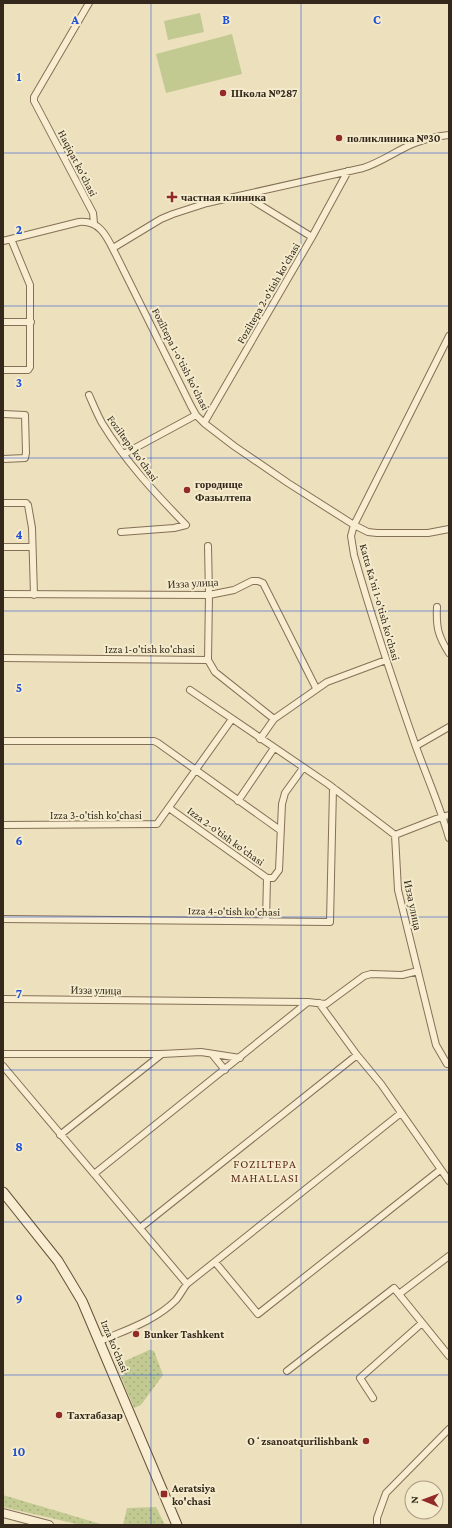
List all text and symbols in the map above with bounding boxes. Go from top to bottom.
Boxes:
text: A [70,12,79,27]
text: B [222,12,230,27]
text: C [373,12,381,27]
text: 1 [17,69,22,84]
place label: Школа №287 [231,87,297,99]
marker: Школа №287 [218,88,228,98]
street label: Haqiqat ko'chasi [55,128,100,199]
place label: поликлиника №30 [347,132,441,144]
marker: поликлиника №30 [334,133,344,143]
marker: частная клиника [166,191,178,203]
place label: частная клиника [181,191,267,203]
text: 2 [16,222,23,237]
street label: Foziltepa 2-o'tish ko'chasi [234,240,303,346]
street label: Foziltepa 1-o'tish ko'chasi [149,306,212,413]
text: 3 [16,375,22,390]
street label: Foziltepa ko'chasi [104,413,161,484]
place label: городище Фазылтепа [195,478,252,503]
marker: городище Фазылтепа [182,485,192,495]
text: 4 [15,527,23,542]
street label: Katta Ka'ni 1-o'tish ko'chasi [358,542,402,662]
street label: Изза улица [167,576,219,590]
street label: Izza 1-o'tish ko'chasi [105,643,195,655]
text: 5 [16,680,22,695]
street label: Izza 2-o'tish ko'chasi [185,804,267,868]
street label: Izza 3-o'tish ko'chasi [50,809,142,821]
text: 6 [15,833,23,848]
street label: Изза улица [402,879,424,931]
street label: Izza 4-o'tish ko'chasi [188,904,280,918]
street label: Изза улица [70,984,122,996]
text: 7 [16,986,22,1001]
text: 8 [15,1139,23,1154]
district label: FOZILTEPA MAHALLASI [231,1157,299,1185]
text: 9 [15,1291,23,1306]
street label: Izza ko'chasi [99,1318,131,1374]
place label: Bunker Tashkent [144,1328,224,1340]
marker: Bunker Tashkent [131,1329,141,1339]
place label: Тахтабазар [67,1409,123,1421]
marker: Тахтабазар [54,1410,64,1420]
place label: Oʻzsanoatqurilishbank [247,1435,359,1447]
marker: Oʻzsanoatqurilishbank [361,1436,371,1446]
text: 10 [13,1444,25,1459]
north arrow [404,1480,444,1520]
place label: Aeratsiya ko'chasi [171,1482,216,1507]
marker: Aeratsiya ko'chasi [159,1489,169,1499]
text: N [408,1495,420,1504]

